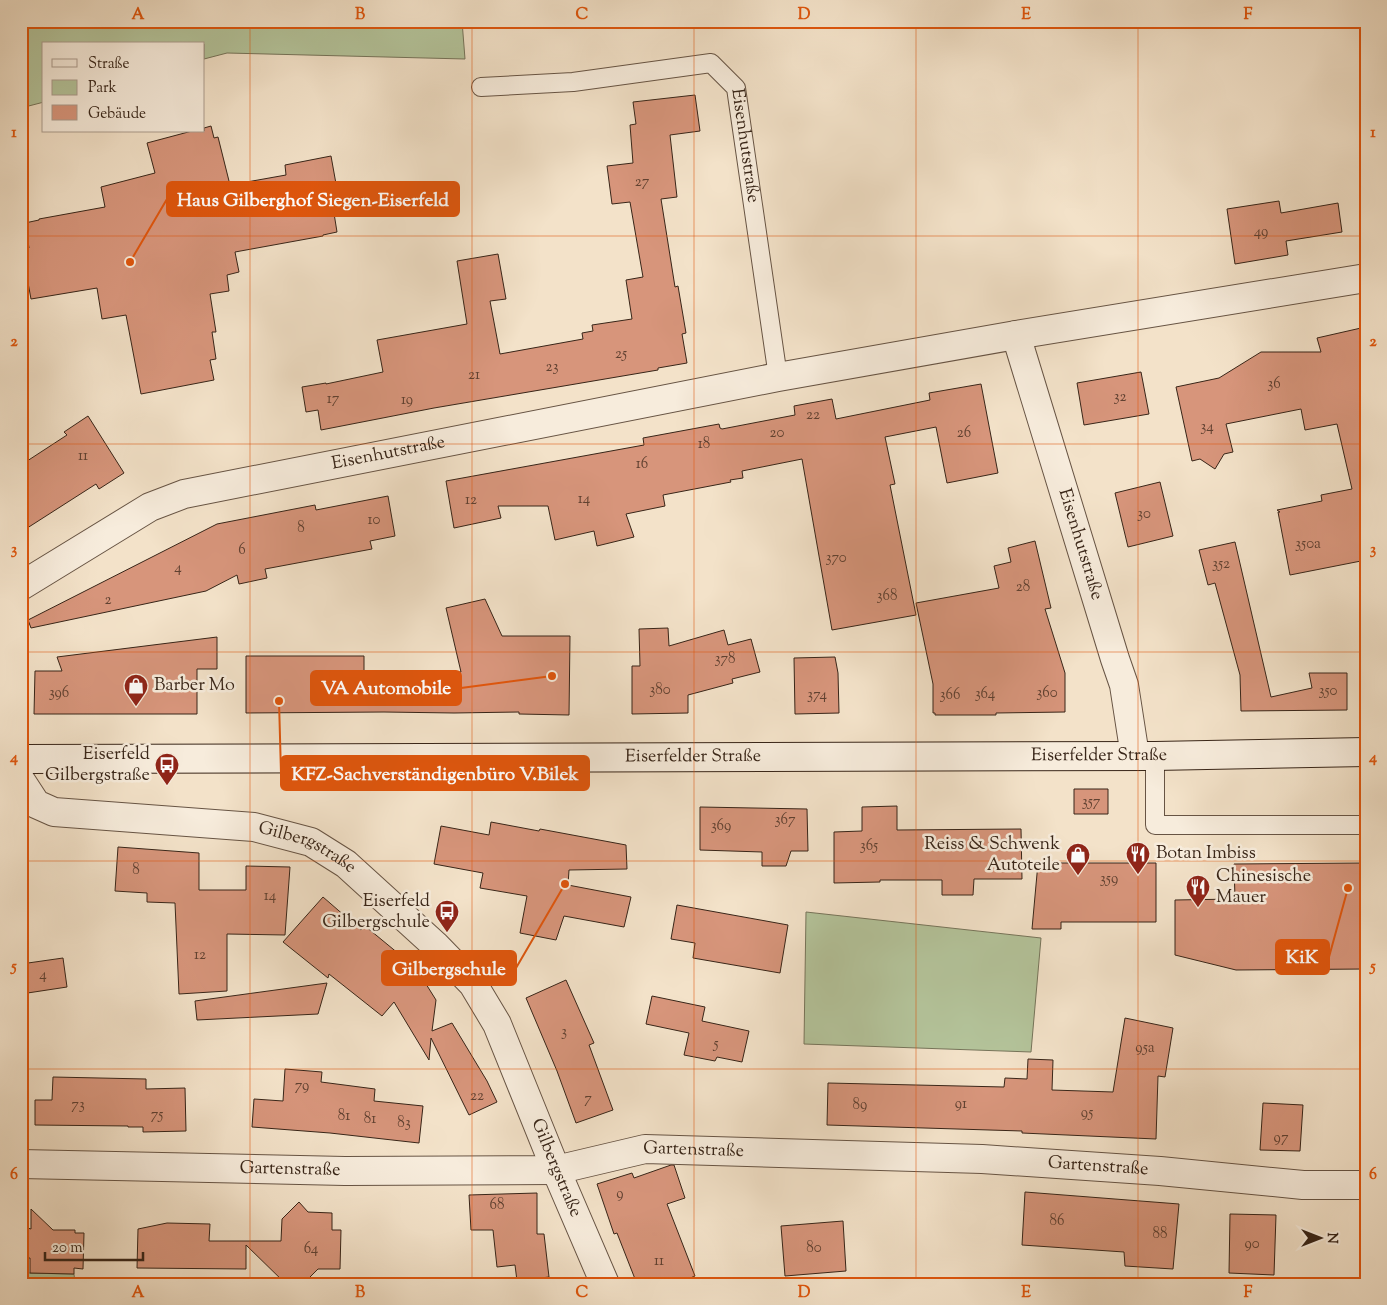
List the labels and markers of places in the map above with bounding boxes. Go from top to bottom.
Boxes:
callout: Haus Gilberghof Siegen-Eiserfeld [167,182,459,216]
callout: VA Automobile [311,671,461,705]
shop icon: Barber Mo [123,673,149,707]
place label: Barber Mo [154,673,235,699]
place label: Eiserfeld Gilbergstraße [45,742,150,789]
bus stop icon: Eiserfeld Gilbergstraße [154,752,180,786]
callout: KFZ-Sachverständigenbüro V.Bilek [281,756,589,790]
place label: Reiss & Schwenk Autoteile [924,832,1060,879]
restaurant icon: Botan Imbiss [1125,841,1151,875]
place label: Botan Imbiss [1156,841,1256,867]
shop icon: Reiss & Schwenk Autoteile [1065,842,1091,876]
place label: Chinesische Mauer [1216,864,1311,911]
restaurant icon: Chinesische Mauer [1185,874,1211,908]
place label: Eiserfeld Gilbergschule [322,889,430,936]
bus stop icon: Eiserfeld Gilbergschule [434,899,460,933]
callout: KiK [1276,940,1329,974]
callout: Gilbergschule [382,951,516,985]

